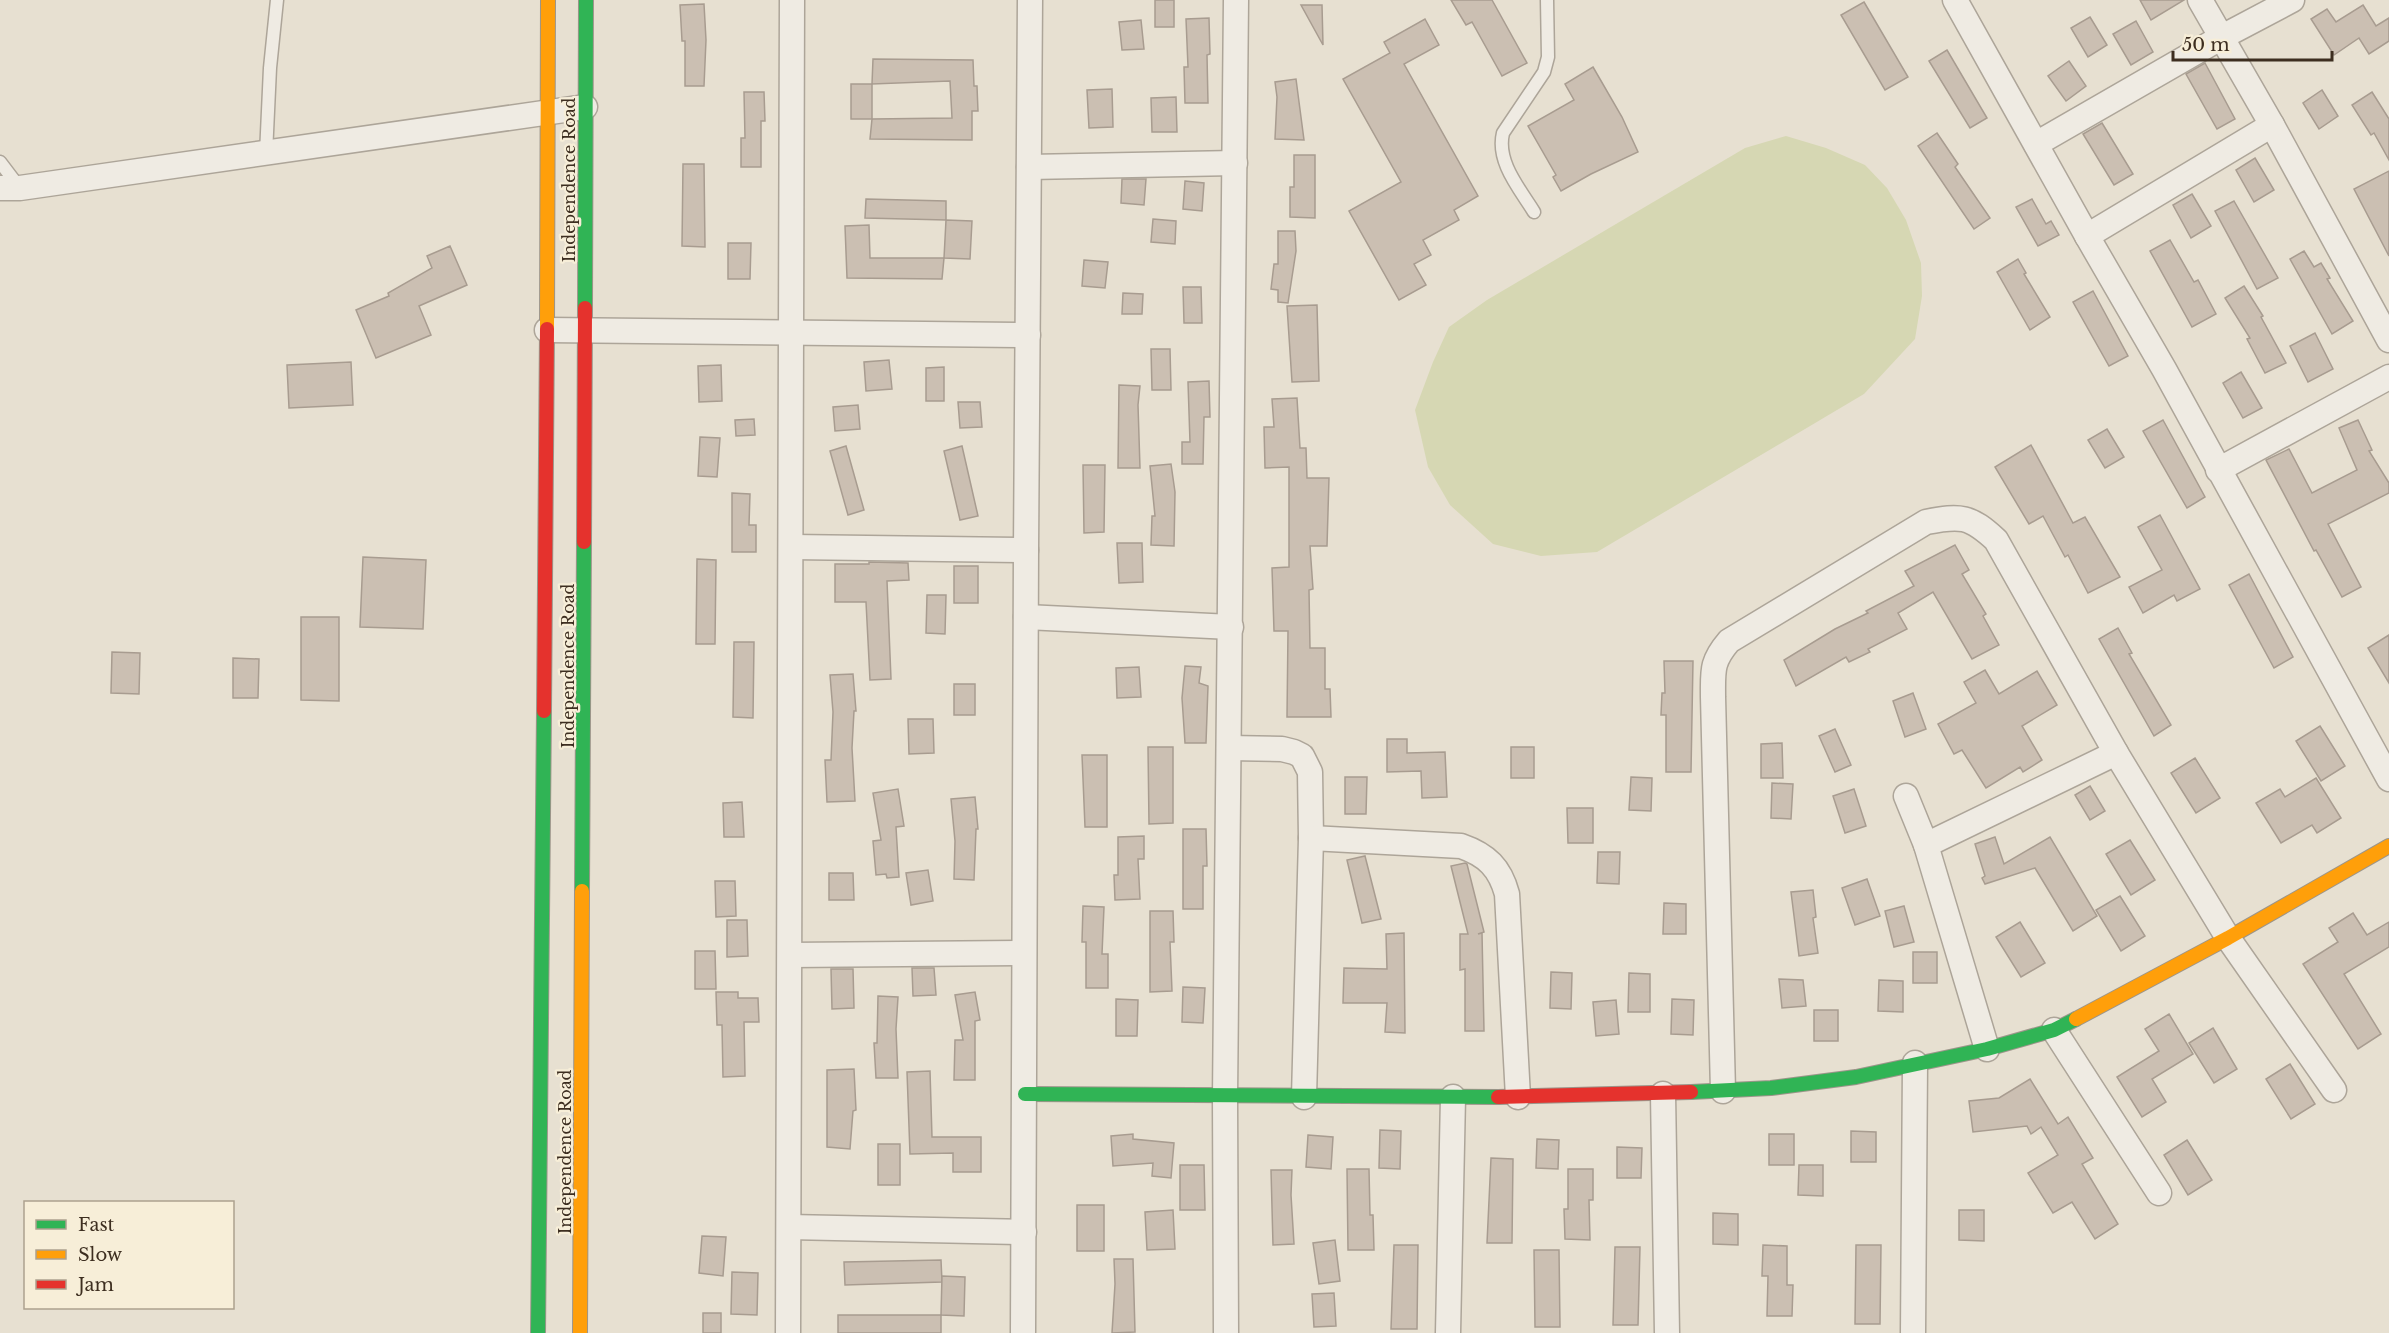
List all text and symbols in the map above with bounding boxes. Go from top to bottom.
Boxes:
scale bar [2173,24,2332,62]
text: 50 m [2182,34,2230,56]
street label: Independence Road [559,98,579,262]
street label: Independence Road [558,584,578,748]
street label: Independence Road [555,1070,575,1234]
legend [24,1201,234,1309]
text: Fast [78,1214,115,1236]
text: Slow [78,1244,123,1266]
text: Jam [76,1274,114,1296]

